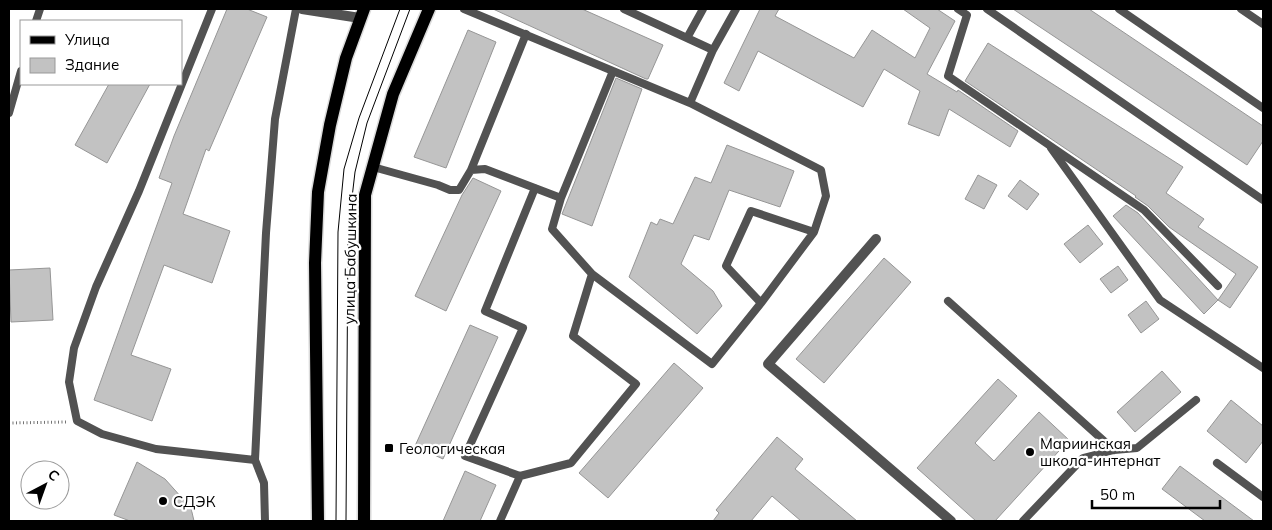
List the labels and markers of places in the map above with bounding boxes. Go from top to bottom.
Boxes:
place label: Мариинская школа-интернат [1040,434,1161,470]
place label: Геологическая [399,439,505,458]
marker: Геологическая [383,442,395,454]
marker: Мариинская школа-интернат [1024,446,1036,458]
place label: СДЭК [173,492,216,511]
marker: СДЭК [157,495,169,507]

